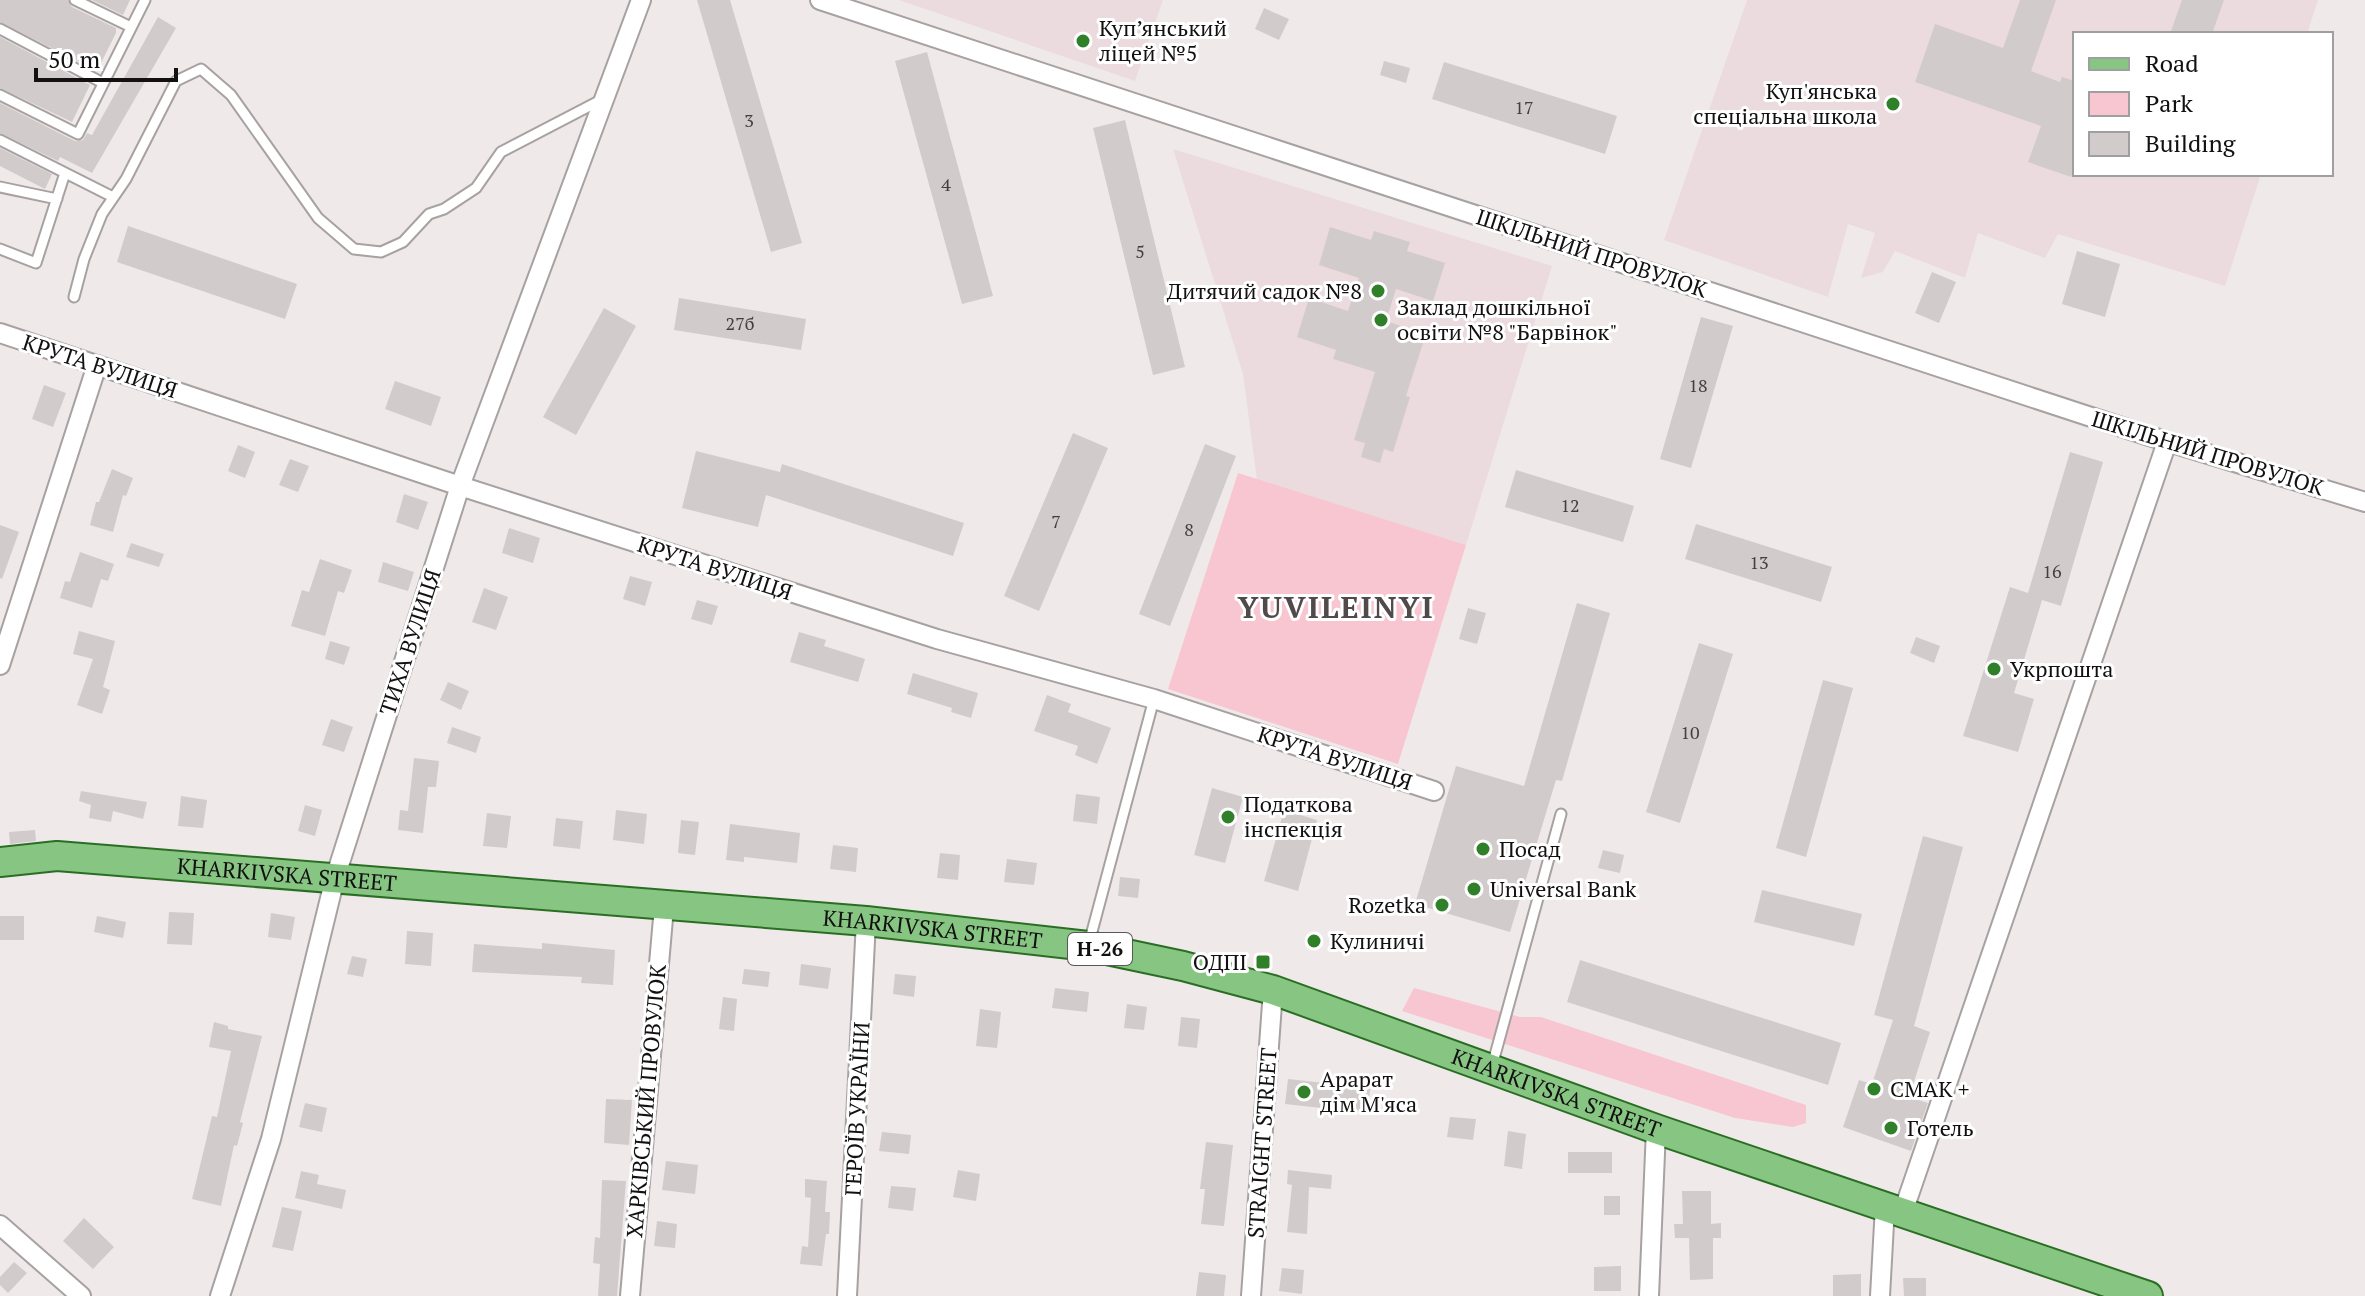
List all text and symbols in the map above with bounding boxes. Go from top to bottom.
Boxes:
place label: Куп’янський ліцей №5 [1099,13,1227,67]
scale bar [36,32,176,82]
marker: Куп’янський ліцей №5 [1074,32,1092,50]
legend [2073,32,2333,176]
text: 50 m [48,43,100,75]
text: Road [2145,47,2199,79]
place label: Куп'янська спеціальна школа [1693,76,1877,130]
text: Park [2145,87,2194,119]
house number: 17 [1514,95,1534,119]
marker: Куп'янська спеціальна школа [1884,95,1902,113]
house number: 3 [744,108,754,132]
text: Building [2145,127,2236,159]
house number: 4 [941,172,951,196]
street label: ШКІЛЬНИЙ ПРОВУЛОК [1473,202,1712,304]
house number: 5 [1135,239,1145,263]
place label: Дитячий садок №8 [1167,276,1362,305]
marker: Дитячий садок №8 [1369,282,1387,300]
place label: Заклад дошкільної освіти №8 "Барвінок" [1397,292,1618,346]
house number: 27б [726,311,754,335]
marker: Заклад дошкільної освіти №8 "Барвінок" [1372,311,1390,329]
street label: КРУТА ВУЛИЦЯ [19,327,181,404]
house number: 18 [1688,373,1708,397]
street label: ШКІЛЬНИЙ ПРОВУЛОК [2089,403,2328,502]
house number: 12 [1560,493,1580,517]
house number: 7 [1051,509,1061,533]
house number: 8 [1184,517,1194,541]
street label: КРУТА ВУЛИЦЯ [634,529,796,606]
house number: 13 [1749,550,1769,574]
house number: 16 [2042,559,2062,583]
street label: ТИХА ВУЛИЦЯ [372,565,447,719]
district label: YUVILEINYI [1237,587,1435,627]
place label: Укрпошта [2010,654,2113,683]
marker: Укрпошта [1985,660,2003,678]
street label: КРУТА ВУЛИЦЯ [1254,719,1416,796]
house number: 10 [1680,720,1700,744]
place label: Податкова інспекція [1244,789,1353,843]
marker: Податкова інспекція [1219,808,1237,826]
place label: Посад [1499,834,1561,863]
marker: Посад [1474,840,1492,858]
street label: KHARKIVSKA STREET [176,851,398,897]
place label: Universal Bank [1490,874,1637,903]
marker: Universal Bank [1465,880,1483,898]
place label: Rozetka [1348,890,1426,919]
marker: Rozetka [1433,896,1451,914]
street label: KHARKIVSKA STREET [822,903,1044,955]
place label: Кулиничі [1330,926,1425,955]
marker: Кулиничі [1305,932,1323,950]
road number: Н-26 [1068,933,1132,965]
place label: ОДПІ [1193,947,1247,976]
marker: ОДПІ [1254,953,1272,971]
street label: ХАРКІВСЬКИЙ ПРОВУЛОК [619,962,672,1239]
street label: ГЕРОЇВ УКРАЇНИ [837,1021,876,1197]
street label: KHARKIVSKA STREET [1448,1041,1665,1144]
street label: STRAIGHT STREET [1240,1046,1283,1239]
place label: Арарат дім М'яса [1320,1064,1417,1118]
place label: СМАК + [1890,1074,1970,1103]
marker: СМАК + [1865,1080,1883,1098]
marker: Арарат дім М'яса [1295,1083,1313,1101]
place label: Готель [1907,1113,1974,1142]
marker: Готель [1882,1119,1900,1137]

